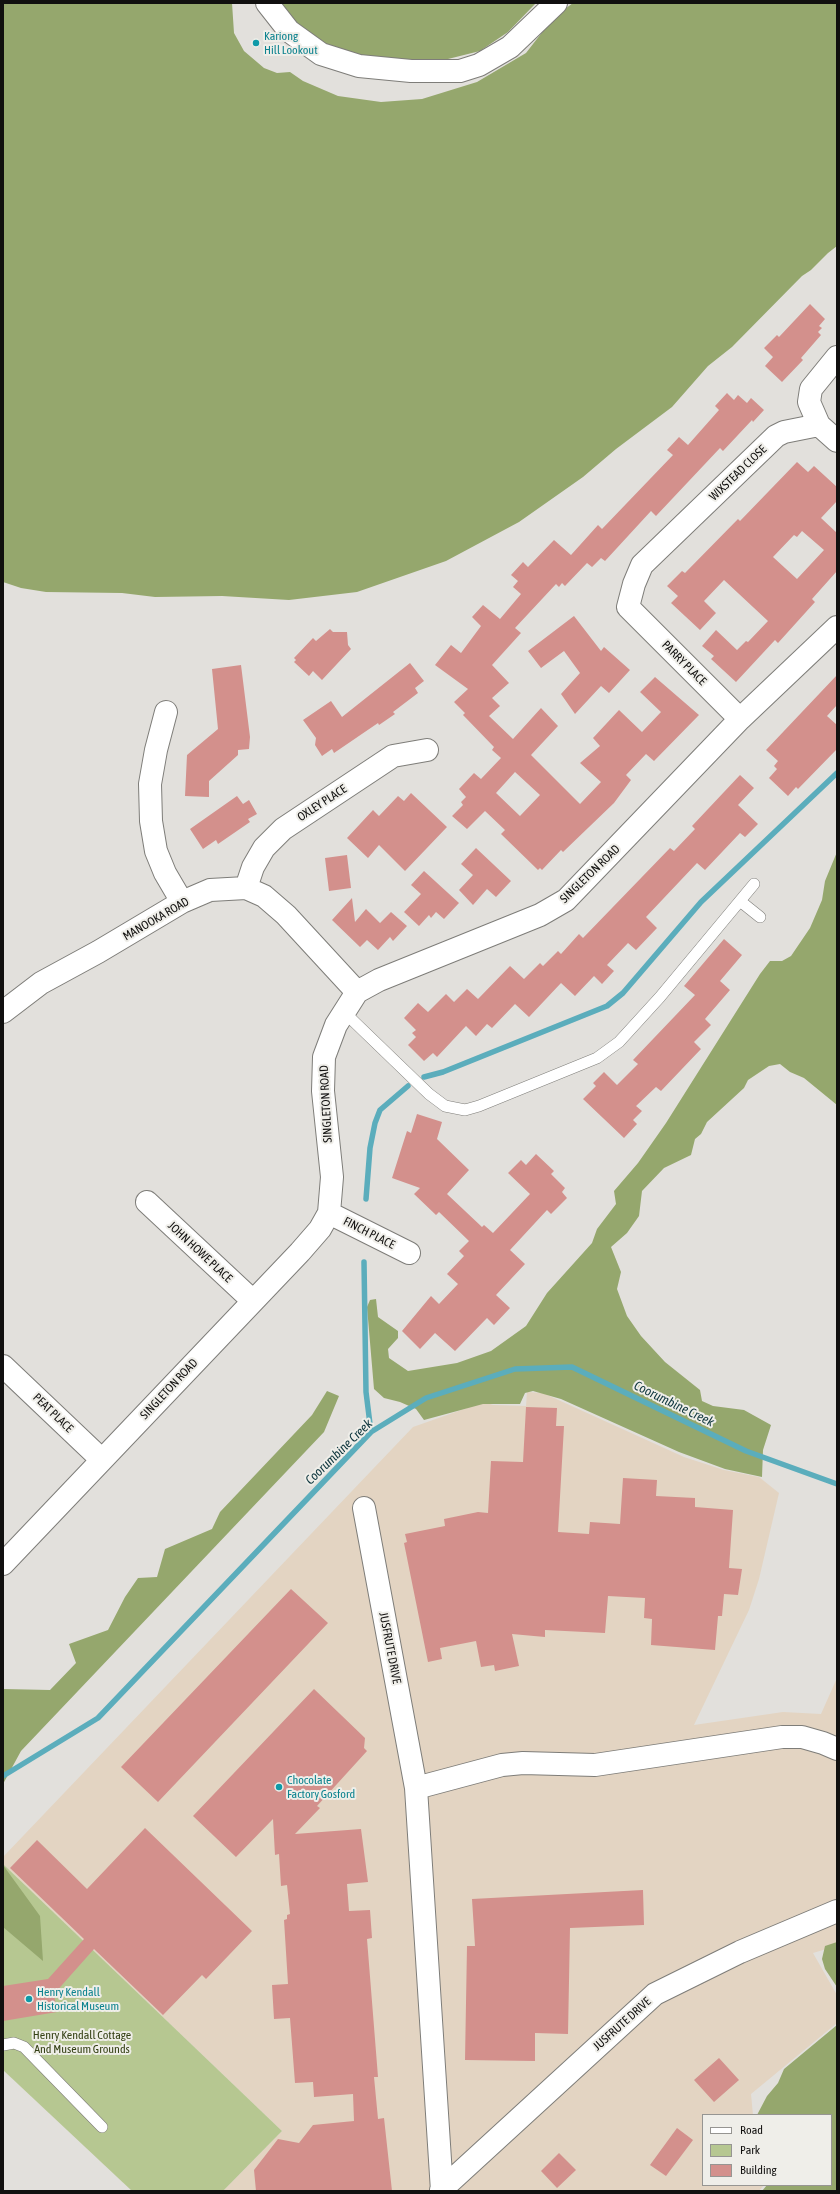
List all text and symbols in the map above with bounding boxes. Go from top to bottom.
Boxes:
place label: Kariong Hill Lookout [264,29,318,57]
marker: Kariong Hill Lookout [251,38,261,48]
street label: WIXSTEAD CLOSE [706,442,770,504]
street label: PARRY PLACE [659,638,709,688]
street label: OXLEY PLACE [295,782,349,824]
street label: SINGLETON ROAD [557,842,623,906]
street label: MANOOKA ROAD [120,894,192,944]
street label: SINGLETON ROAD [317,1065,335,1143]
street label: FINCH PLACE [341,1214,397,1252]
street label: JOHN HOWE PLACE [165,1219,235,1285]
street label: SINGLETON ROAD [137,1356,201,1422]
water label: Coorumbine Creek [631,1378,717,1430]
street label: PEAT PLACE [30,1390,76,1436]
water label: Coorumbine Creek [302,1416,376,1488]
street label: JUSFRUTE DRIVE [376,1611,404,1685]
place label: Chocolate Factory Gosford [287,1773,355,1801]
marker: Chocolate Factory Gosford [274,1782,284,1792]
place label: Henry Kendall Historical Museum [37,1985,119,2013]
marker: Henry Kendall Historical Museum [24,1994,34,2004]
street label: JUSFRUTE DRIVE [590,1994,654,2054]
park label: Henry Kendall Cottage And Museum Grounds [33,2028,131,2056]
legend [702,2114,832,2186]
text: Road [740,2123,763,2137]
text: Park [740,2143,760,2157]
text: Building [740,2163,777,2177]

